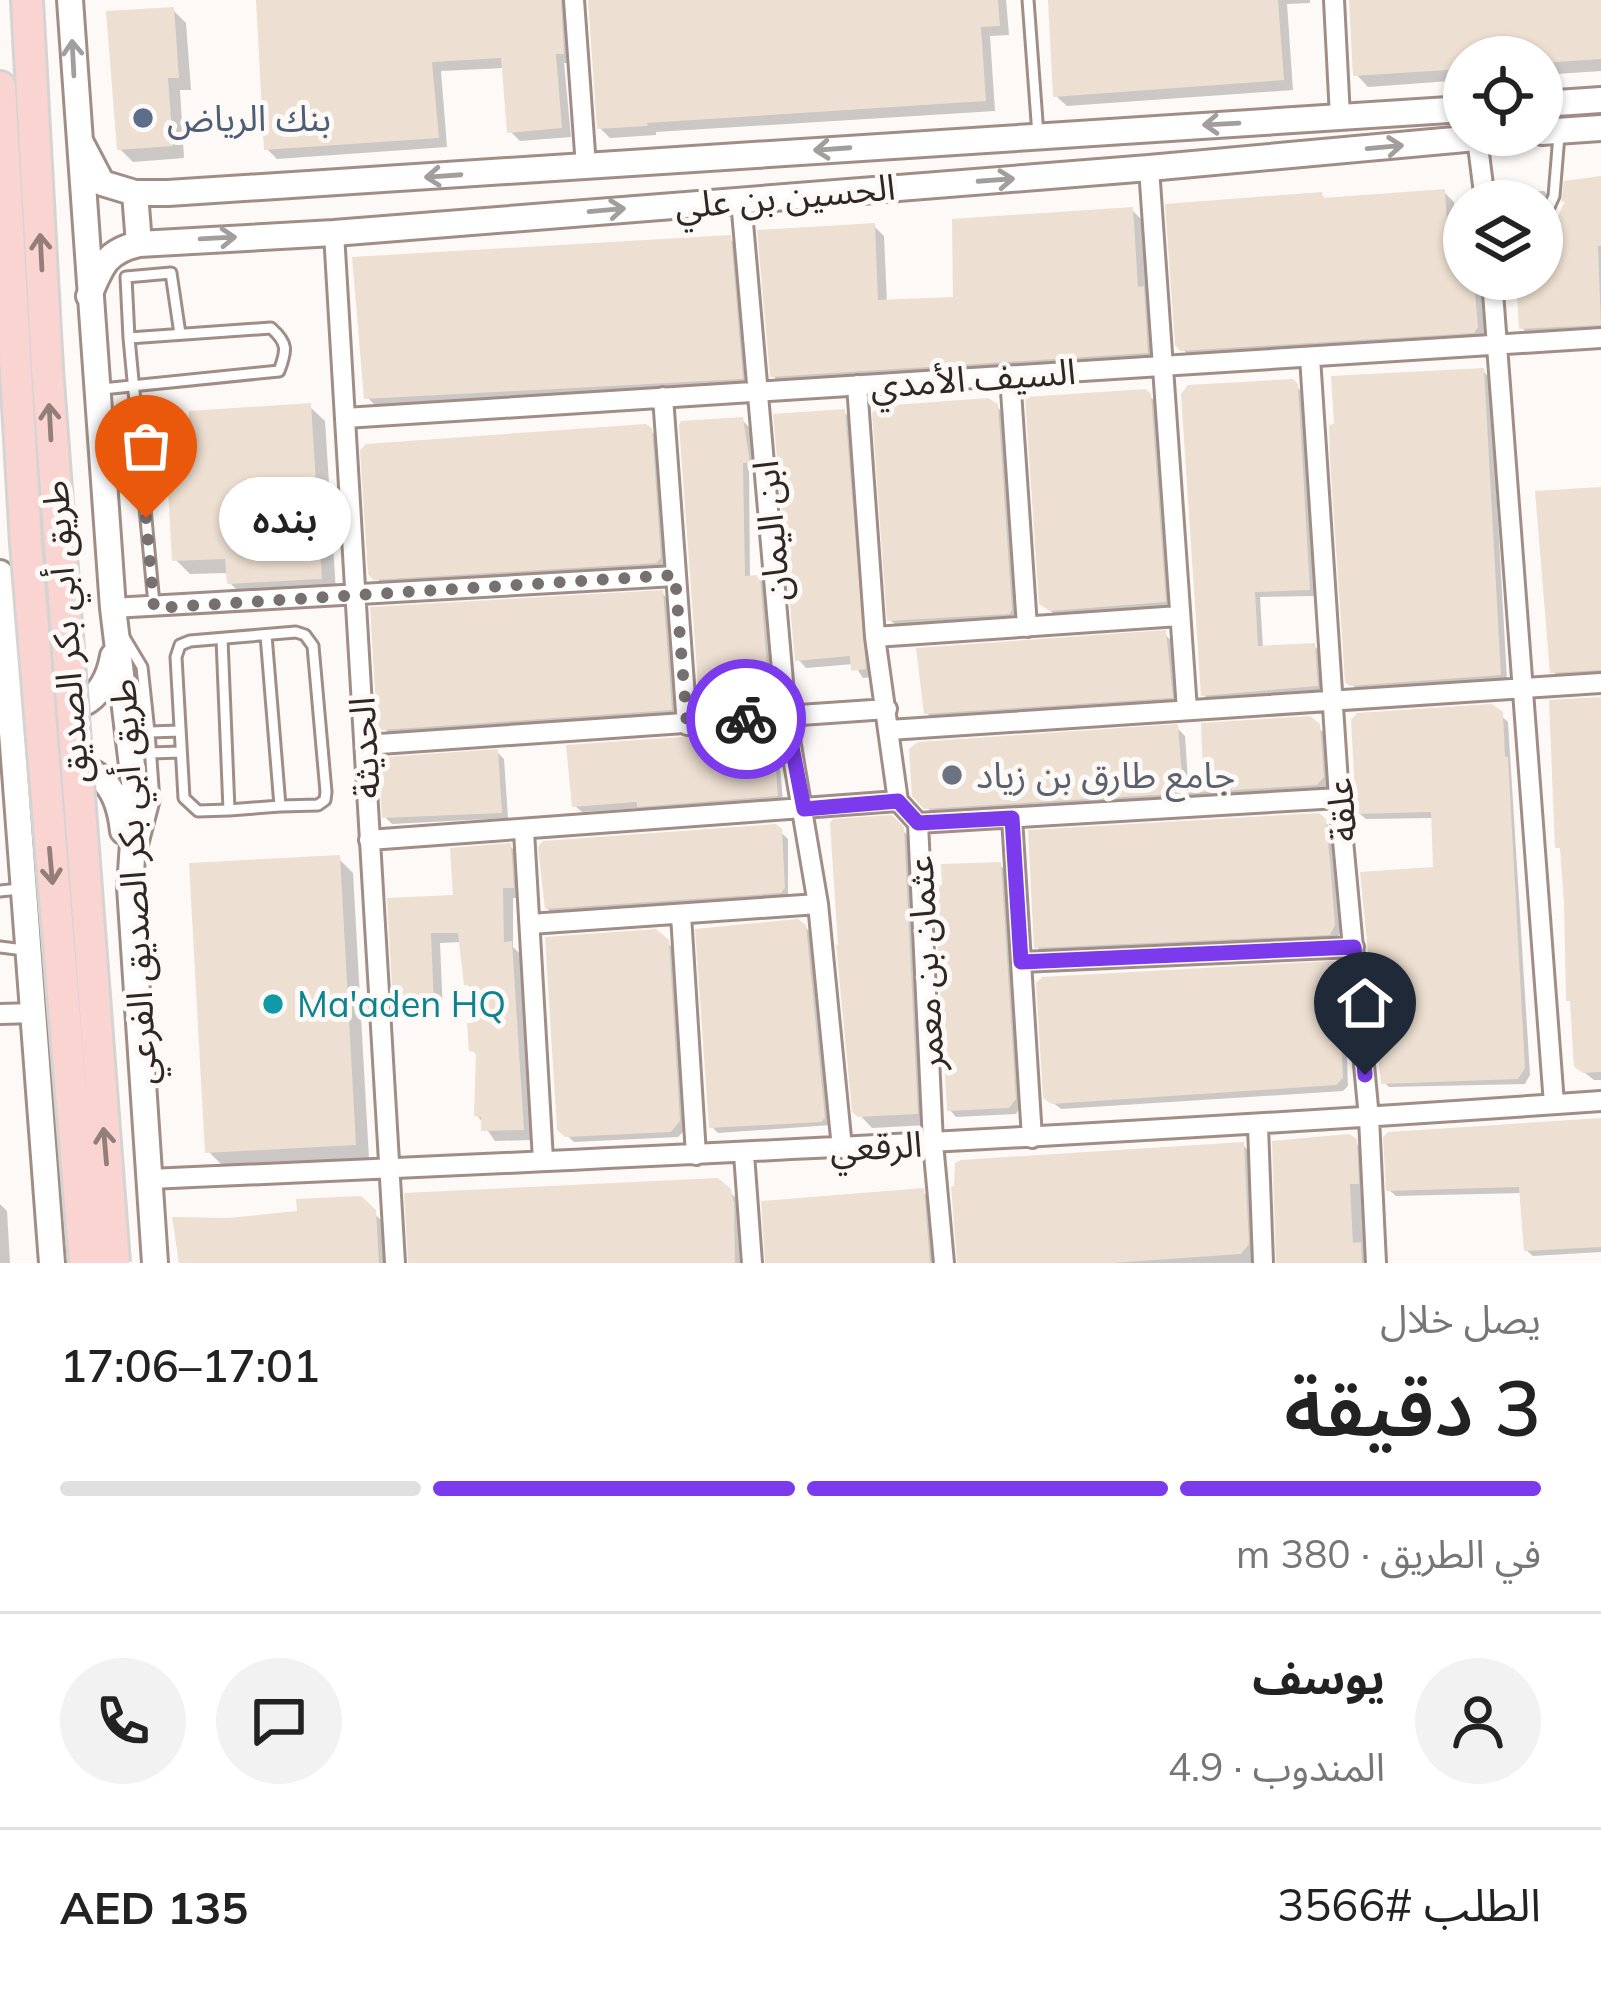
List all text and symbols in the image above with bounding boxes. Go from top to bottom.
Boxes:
map controls [1443,36,1563,300]
button: locate [1443,36,1563,156]
one-way arrow [61,39,84,78]
place label: بنك الرياض [167,95,331,140]
marker: بنك الرياض [130,105,156,131]
one-way arrow [1203,113,1242,136]
one-way arrow [1364,135,1403,158]
one-way arrow [813,138,852,161]
street label: الحسين بن علي [673,163,898,234]
one-way arrow [424,164,463,187]
one-way arrow [976,168,1015,191]
button: layers [1443,180,1563,300]
one-way arrow [587,199,626,222]
one-way arrow [198,226,237,249]
one-way arrow [29,233,52,272]
street label: السيف الأمدي [869,348,1078,413]
pin [95,395,197,518]
one-way arrow [38,404,61,443]
icon: bag [113,413,179,479]
street label: ابن اليمان [742,459,799,603]
callout: بنده [218,476,350,560]
street label: طريق أبي بكر الصديق [31,479,104,785]
text: بنده [252,494,318,543]
courier [686,659,806,779]
street label: طريق أبي بكر الصديق الفرعي [99,677,172,1086]
icon: bike [713,686,779,752]
street label: الحديثة [338,696,389,800]
place label: جامع طارق بن زياد [976,752,1235,802]
marker: جامع طارق بن زياد [939,762,965,788]
street label: علقة [1315,776,1366,844]
one-way arrow [40,846,63,885]
street label: عثمان بن معمر [896,855,953,1073]
pin [1314,952,1416,1075]
icon: home [1332,970,1398,1036]
place label: Ma'aden HQ [297,981,506,1026]
marker: Ma'aden HQ [260,991,286,1017]
street label: الرقعي [829,1121,924,1177]
one-way arrow [93,1127,116,1166]
text: يصل خلال [1380,1294,1541,1343]
text: 17:01–17:06 [60,1337,320,1393]
text: 3 دقيقة [1284,1358,1541,1456]
text: في الطريق · 380 m [1236,1529,1541,1578]
text: يوسف [1252,1649,1385,1705]
button: phone [60,1658,186,1784]
button: chat [216,1658,342,1784]
button: person [1415,1658,1541,1784]
text: المندوب · 4.9 [1168,1742,1385,1791]
text: الطلب #3566 [1277,1876,1541,1932]
text: AED 135 [60,1879,248,1935]

